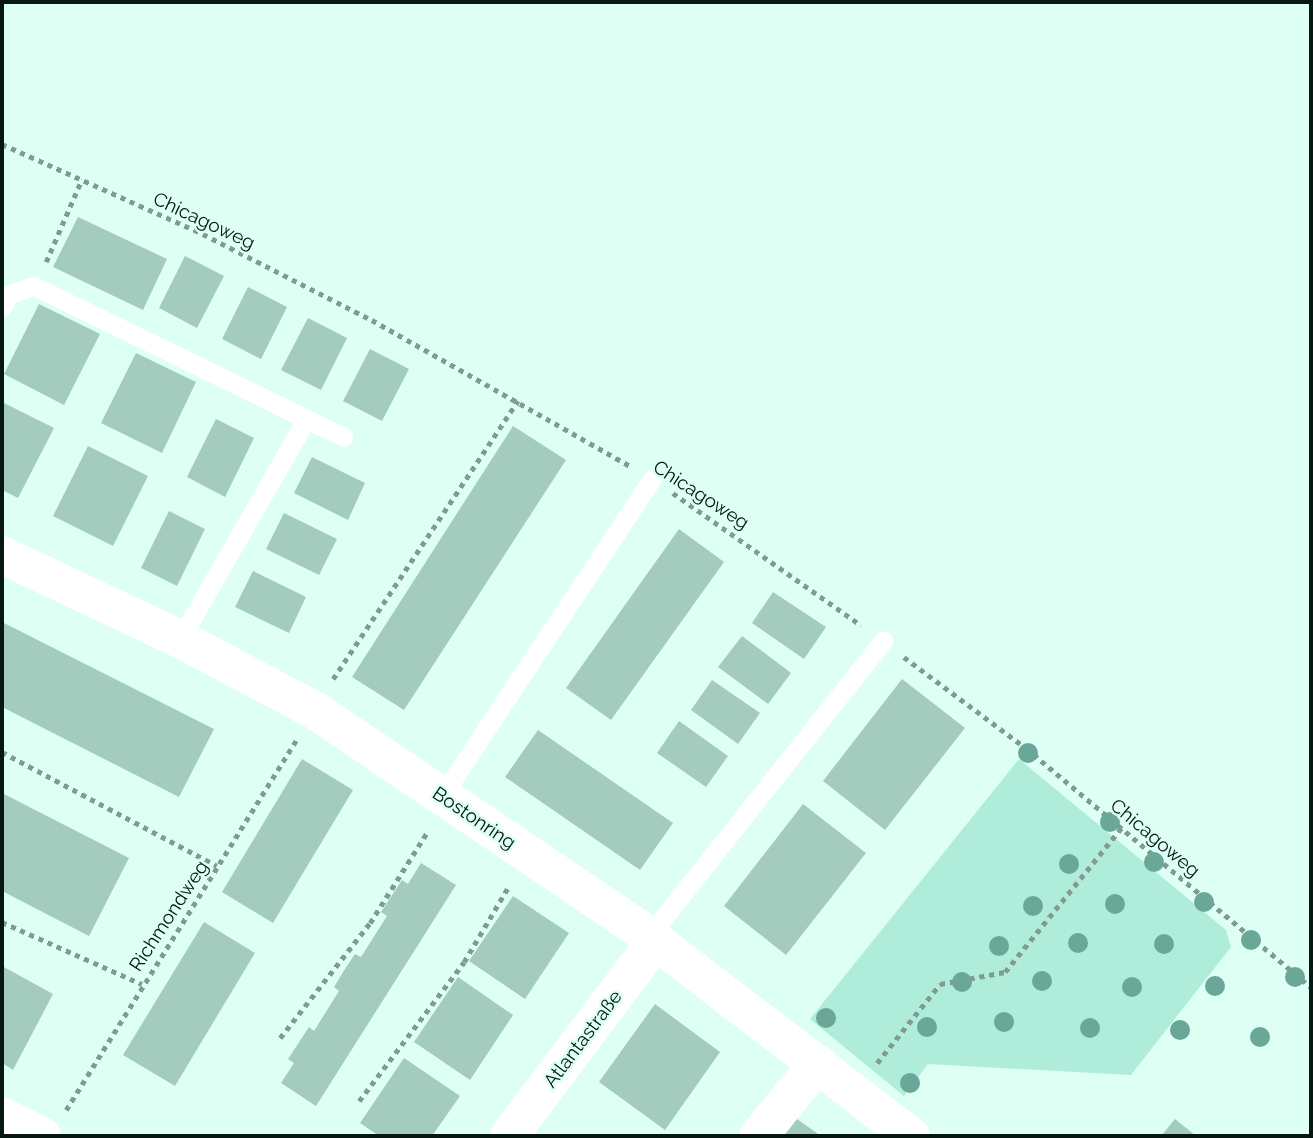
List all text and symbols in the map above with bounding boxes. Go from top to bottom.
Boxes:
street label: Chicagoweg [149,187,259,255]
street label: Chicagoweg [649,456,753,534]
street label: Bostonring [428,782,520,854]
street label: Chicagoweg [1106,794,1204,882]
street label: Richmondweg [125,856,213,976]
street label: Atlantastraße [539,986,627,1092]

